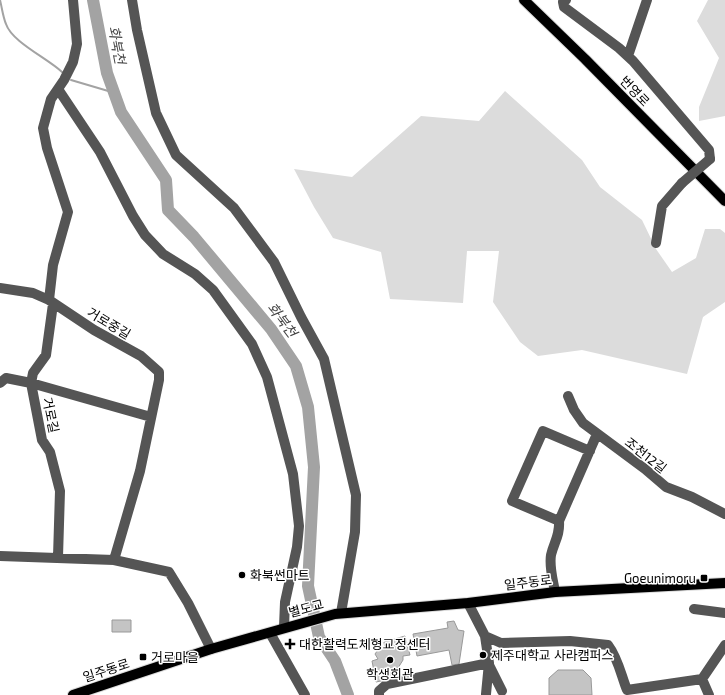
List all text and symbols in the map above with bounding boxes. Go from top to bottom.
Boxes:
water label: 화북천 [105,24,130,67]
street label: 번영로 [617,73,653,109]
water label: 화북천 [264,299,301,341]
street label: 거로중길 [84,304,134,342]
street label: 거로길 [39,396,63,434]
street label: 조천12길 [622,434,670,476]
place label: 화북썬마트 [250,567,310,583]
marker: 화북썬마트 [237,570,247,580]
place label: Goeunimoru [624,570,696,586]
street label: 일주동로 [503,571,553,593]
marker: Goeunimoru [699,573,709,583]
street label: 별도교 [287,596,325,620]
place label: 대한활력도체형교정센터 [299,636,431,652]
marker: 대한활력도체형교정센터 [284,638,296,650]
place label: 제주대학교 사라캠퍼스 [491,647,614,663]
place label: 거로마을 [151,649,199,665]
marker: 제주대학교 사라캠퍼스 [478,650,488,660]
marker: 거로마을 [138,652,148,662]
street label: 일주동로 [81,655,131,685]
marker: 학생회관 [385,655,395,665]
place label: 학생회관 [366,666,414,682]

